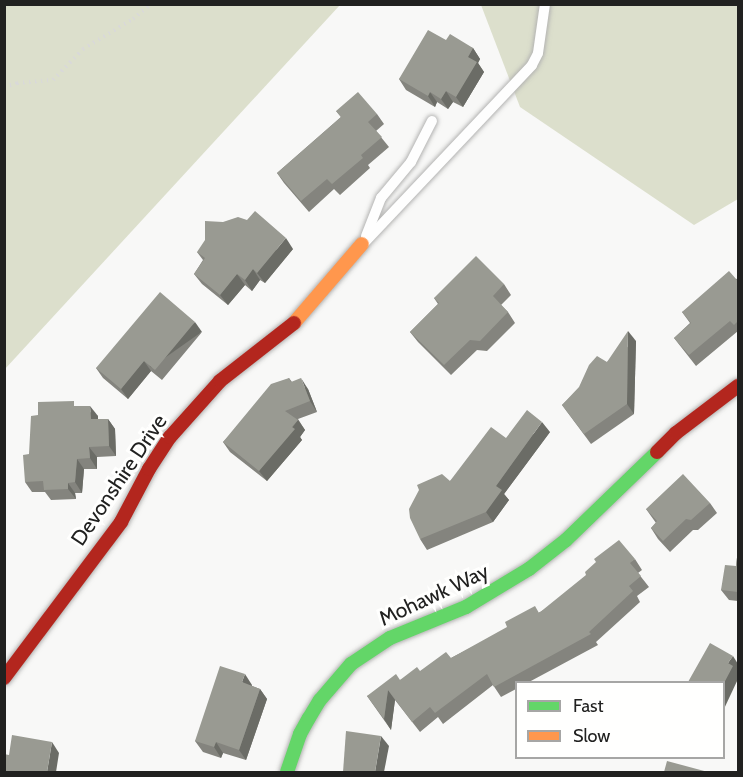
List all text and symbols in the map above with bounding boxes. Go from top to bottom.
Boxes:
street label: Devonshire Drive [66,410,172,550]
street label: Mohawk Way [375,559,493,631]
legend [515,681,725,759]
text: Fast [573,695,604,717]
text: Slow [573,725,610,747]

